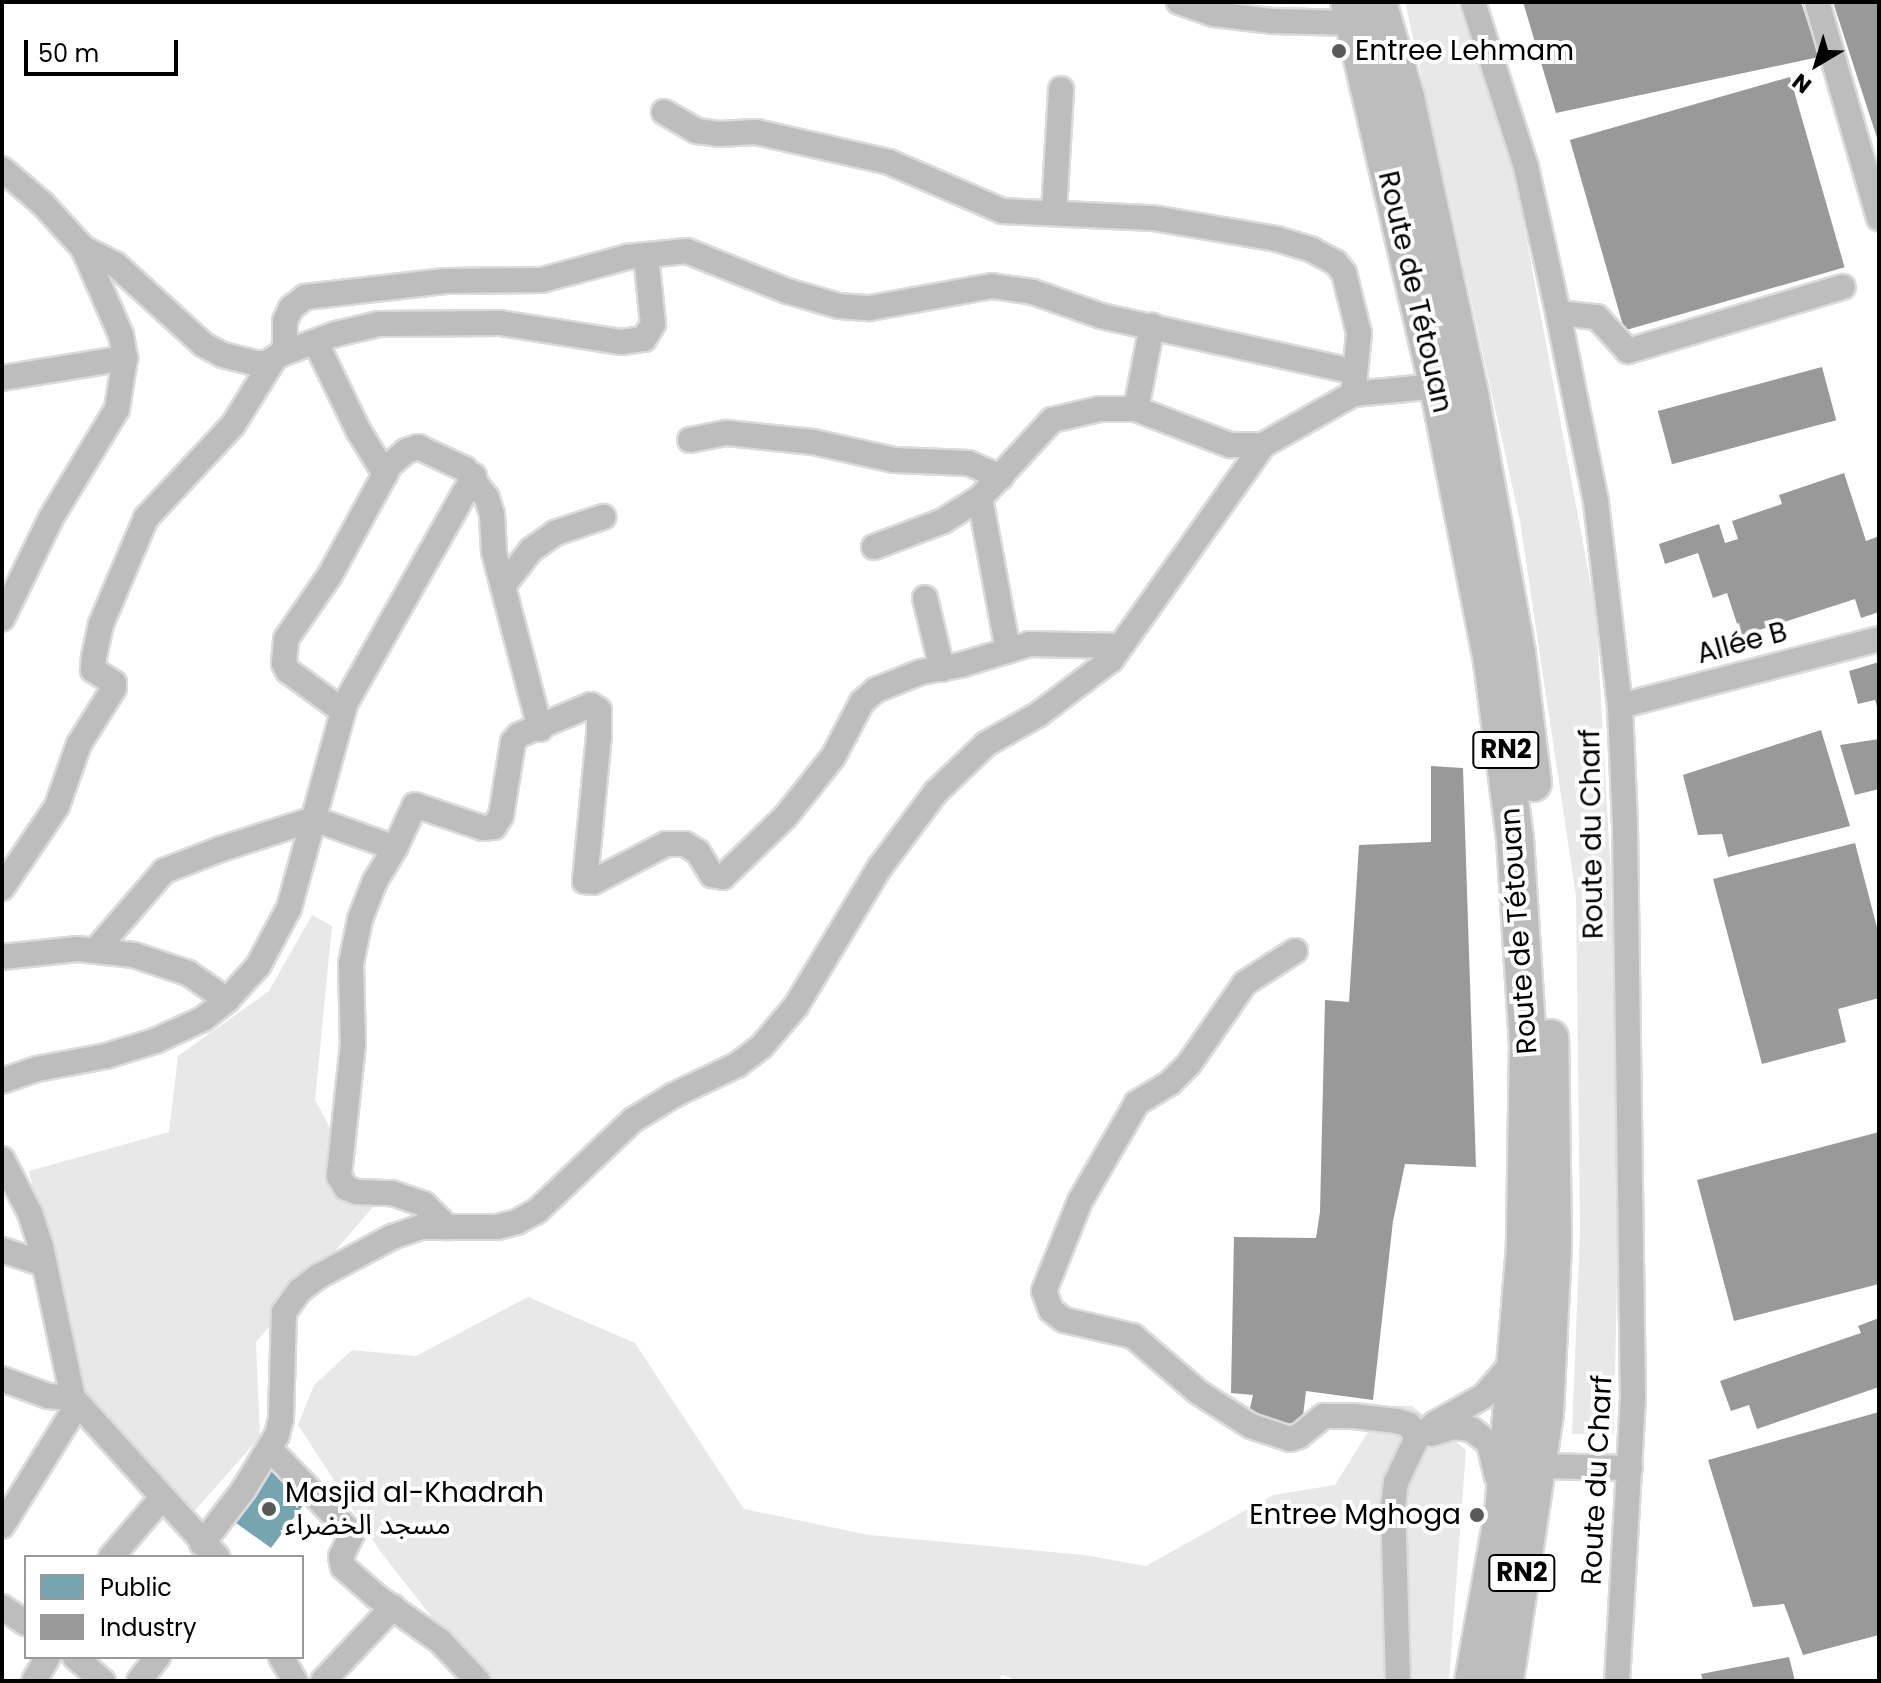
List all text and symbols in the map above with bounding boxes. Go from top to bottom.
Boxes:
scale bar [28,24,182,74]
north arrow [1777,24,1857,104]
place label: Entree Lehmam [1355,34,1574,68]
text: 50 m [38,37,99,70]
marker: Entree Lehmam [1330,42,1348,60]
text: N [1786,66,1818,101]
street label: Route de Tétouan [1371,168,1459,416]
street label: Allée B [1693,615,1791,671]
road number: RN2 [1472,728,1540,772]
street label: Route du Charf [1573,729,1611,939]
street label: Route de Tétouan [1494,807,1544,1055]
street label: Route du Charf [1575,1374,1619,1586]
place label: Masjid al-Khadrah مسجد الخضراء [285,1476,544,1542]
place label: Entree Mghoga [1249,1498,1461,1532]
marker: Masjid al-Khadrah مسجد الخضراء [260,1500,278,1518]
marker: Entree Mghoga [1468,1506,1486,1524]
road number: RN2 [1488,1551,1556,1595]
legend [24,1555,304,1659]
text: Public [100,1571,172,1604]
text: Industry [100,1611,197,1644]

